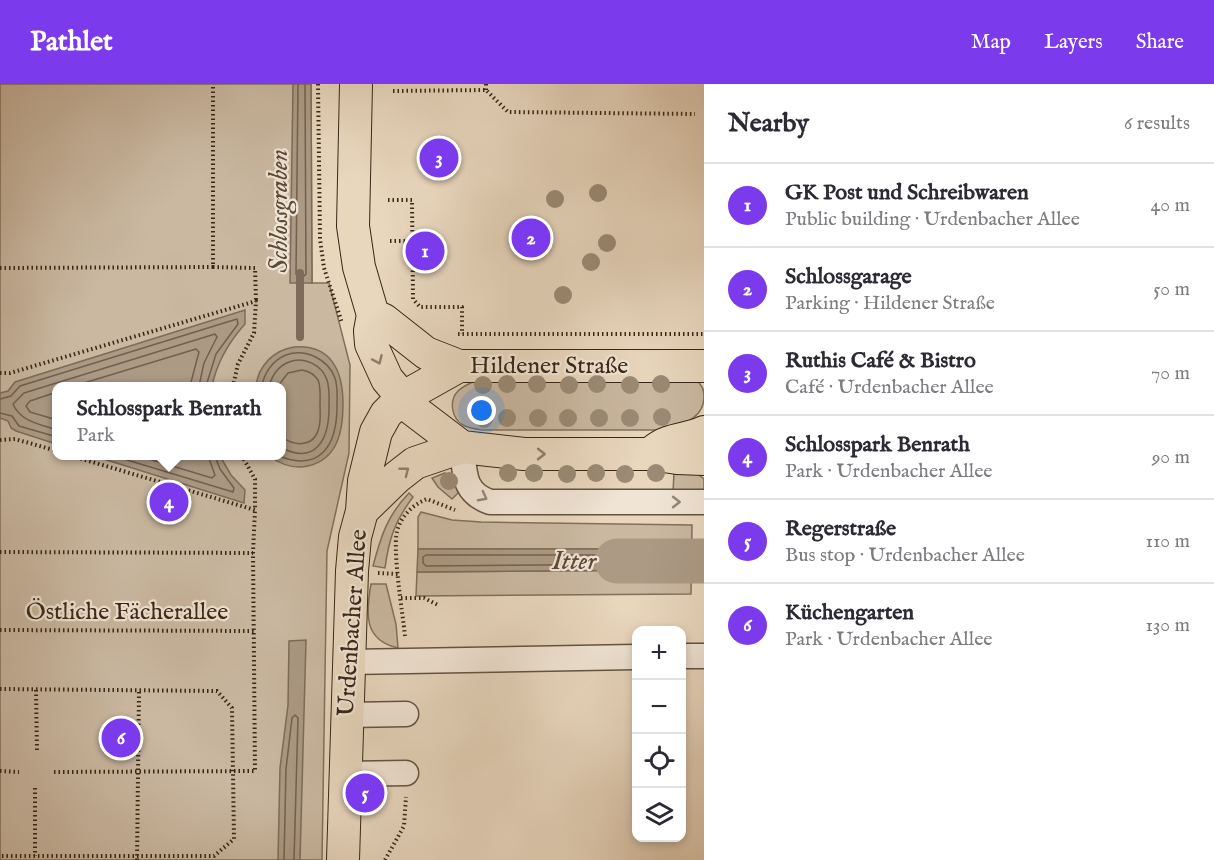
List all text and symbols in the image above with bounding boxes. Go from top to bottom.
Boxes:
text: Pathlet [30,25,113,60]
text: Map [971,29,1011,56]
text: Layers [1044,29,1103,56]
text: Share [1136,29,1184,56]
text: Nearby [728,107,809,140]
text: 6 results [1124,111,1190,136]
pin: 3 [420,136,458,181]
water label: Schlossgraben [263,149,297,273]
text: GK Post und Schreibwaren [785,179,1029,207]
text: 1 [744,193,751,218]
text: 40 m [1151,193,1190,218]
text: Public building · Urdenbacher Allee [785,207,1080,232]
pin: 2 [512,216,550,260]
pin: 1 [406,228,444,274]
text: Schlossgarage [785,263,912,291]
text: 2 [743,277,752,302]
text: 50 m [1153,277,1190,302]
text: Parking · Hildener Straße [785,291,995,316]
text: Ruthis Café & Bistro [785,347,976,375]
street label: Hildener Straße [470,351,628,382]
one-way arrow [370,353,382,364]
text: 3 [744,361,751,386]
text: 70 m [1151,361,1190,386]
text: Café · Urdenbacher Allee [785,375,994,400]
popup [52,382,286,460]
text: Schlosspark Benrath [77,395,261,423]
your location [467,396,496,425]
text: Park [77,423,115,448]
text: Schlosspark Benrath [785,431,970,459]
text: 4 [743,445,752,470]
text: 90 m [1152,445,1190,470]
one-way arrow [537,448,546,460]
text: Park · Urdenbacher Allee [785,459,993,484]
one-way arrow [398,468,409,479]
pin: 4 [150,480,188,524]
one-way arrow [477,490,487,501]
one-way arrow [672,496,681,508]
text: Regerstraße [785,515,896,543]
street label: Urdenbacher Allee [331,528,375,718]
text: 5 [744,529,751,554]
text: 110 m [1146,529,1190,554]
text: Bus stop · Urdenbacher Allee [785,543,1025,568]
water label: Itter [551,545,597,578]
street label: Östliche Fächerallee [26,597,228,628]
text: Küchengarten [785,599,914,627]
text: 6 [743,613,752,638]
text: 130 m [1145,613,1190,638]
map controls [632,626,686,842]
button: + [632,626,686,680]
text: Park · Urdenbacher Allee [785,627,993,652]
button: − [632,680,686,734]
pin: 6 [102,716,140,760]
button: locate [632,734,686,788]
pin: 5 [346,770,385,816]
button: layers [632,788,686,842]

